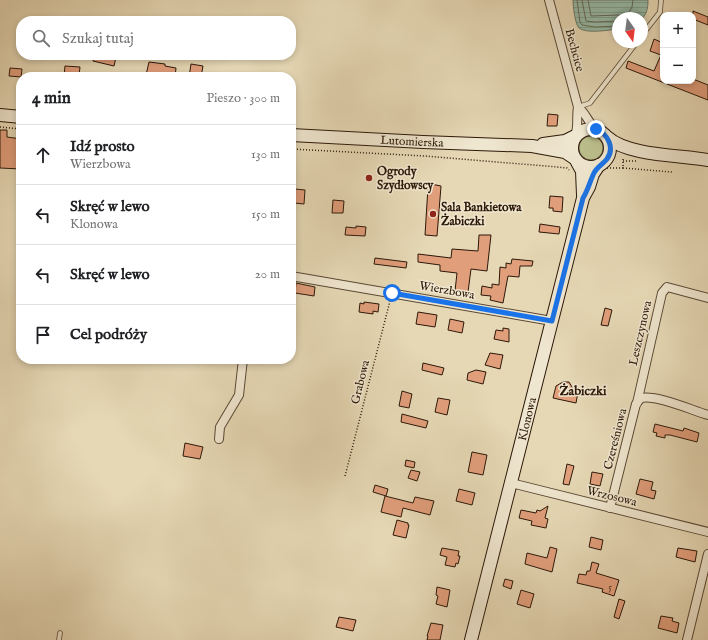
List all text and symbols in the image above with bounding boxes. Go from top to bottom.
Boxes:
north arrow [612,12,648,48]
map controls [660,12,696,84]
button: + [660,12,696,48]
search box [16,16,296,60]
icon: search [30,27,52,49]
street label: Bechcice [562,27,588,74]
text: Szukaj tutaj [62,29,134,48]
button: − [660,48,696,84]
text: 4 min [32,88,71,109]
text: Pieszo · 300 m [206,90,280,107]
route end [587,120,605,138]
street label: Lutomierska [380,133,445,151]
text: Idź prosto [70,137,135,156]
icon: ahead [32,144,54,166]
text: 130 m [251,146,280,163]
text: Wierzbowa [70,156,131,173]
place label: Ogrody Szydłowscy [377,164,435,194]
marker: Ogrody Szydłowscy [364,173,374,183]
text: Skręć w lewo [70,197,150,216]
place label: Sala Bankietowa Żabiczki [441,200,522,229]
icon: left [32,204,54,226]
text: 150 m [251,206,280,223]
marker: Sala Bankietowa Żabiczki [428,209,438,219]
text: Klonowa [70,216,118,233]
icon: left [32,264,54,286]
text: Skręć w lewo [70,265,150,284]
text: 20 m [255,266,280,283]
street label: Wierzbowa [418,278,477,303]
route start [383,284,401,302]
street label: Leszczynowa [626,298,655,367]
icon: arrive [32,324,54,346]
text: Cel podróży [70,325,147,344]
street label: Grabowa [348,358,373,406]
district label: Żabiczki [559,383,607,400]
street label: Klonowa [515,395,540,442]
street label: Czereśniowa [601,406,631,471]
street label: Wrzosowa [585,483,639,510]
house number: 5 [608,581,612,594]

